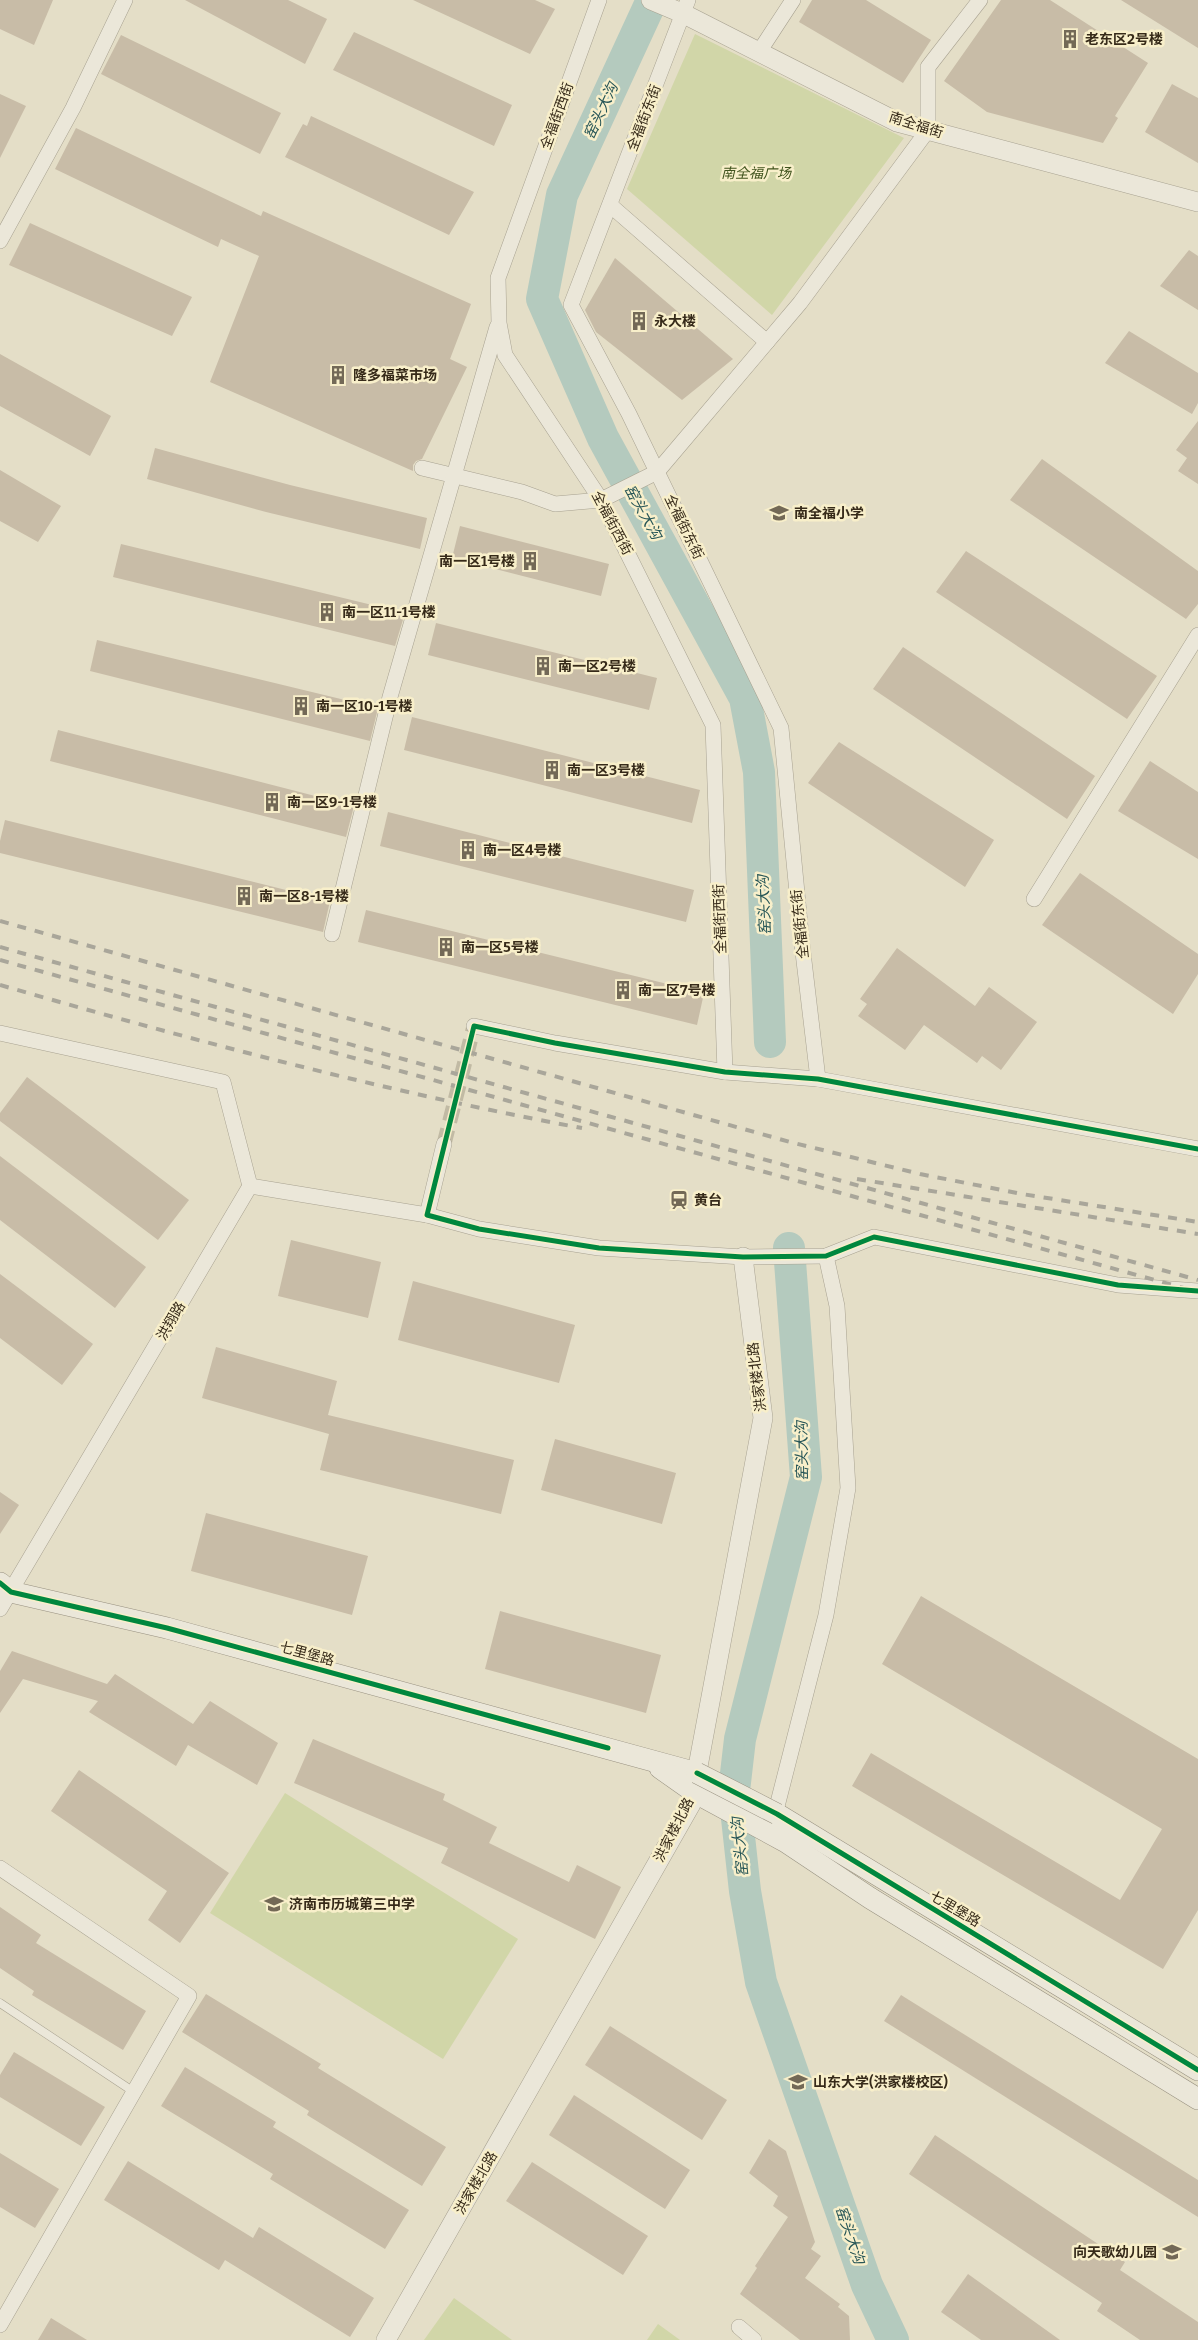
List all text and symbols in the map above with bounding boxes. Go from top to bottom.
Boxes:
building icon: 老东区2号楼 [1059,28,1081,50]
place label: 老东区2号楼 [1085,31,1163,48]
water label: 窑头大沟 [580,78,623,142]
street label: 全福街西街 [537,80,577,152]
street label: 全福街东街 [624,82,664,154]
street label: 南全福街 [887,108,945,142]
park label: 南全福广场 [721,165,792,182]
building icon: 永大楼 [628,310,650,332]
place label: 永大楼 [654,313,696,330]
building icon: 隆多福菜市场 [327,364,349,386]
place label: 隆多福菜市场 [353,367,437,384]
water label: 窑头大沟 [621,481,666,544]
street label: 全福街西街 [588,488,636,558]
street label: 全福街东街 [661,492,707,562]
school or university icon: 南全福小学 [768,502,790,524]
place label: 南全福小学 [794,505,864,522]
building icon: 南一区1号楼 [519,550,541,572]
place label: 南一区1号楼 [439,553,515,570]
building icon: 南一区11-1号楼 [316,601,338,623]
place label: 南一区11-1号楼 [342,604,436,621]
building icon: 南一区2号楼 [532,655,554,677]
place label: 南一区2号楼 [558,658,636,675]
building icon: 南一区10-1号楼 [290,695,312,717]
place label: 南一区10-1号楼 [316,698,413,715]
building icon: 南一区3号楼 [541,759,563,781]
place label: 南一区3号楼 [567,762,645,779]
building icon: 南一区9-1号楼 [261,791,283,813]
place label: 南一区9-1号楼 [287,794,377,811]
building icon: 南一区4号楼 [457,839,479,861]
place label: 南一区4号楼 [483,842,562,859]
water label: 窑头大沟 [753,873,775,935]
street label: 全福街西街 [710,884,730,954]
building icon: 南一区8-1号楼 [233,885,255,907]
place label: 南一区8-1号楼 [259,888,349,905]
street label: 全福街东街 [788,888,812,960]
building icon: 南一区5号楼 [435,936,457,958]
place label: 南一区5号楼 [461,939,539,956]
building icon: 南一区7号楼 [612,979,634,1001]
place label: 南一区7号楼 [638,982,716,999]
station icon: 黄台 [668,1189,690,1211]
place label: 黄台 [694,1192,722,1209]
street label: 洪翔路 [153,1299,189,1343]
street label: 洪家楼北路 [744,1341,770,1413]
water label: 窑头大沟 [792,1419,812,1481]
street label: 七里堡路 [278,1639,336,1669]
street label: 洪家楼北路 [651,1795,697,1865]
water label: 窑头大沟 [728,1814,752,1878]
street label: 七里堡路 [927,1887,983,1931]
school or university icon: 济南市历城第三中学 [263,1893,285,1915]
place label: 济南市历城第三中学 [289,1896,415,1913]
school or university icon: 山东大学(洪家楼校区) [787,2071,809,2093]
place label: 山东大学(洪家楼校区) [813,2073,948,2091]
street label: 洪家楼北路 [451,2148,501,2218]
water label: 窑头大沟 [832,2204,869,2268]
school or university icon: 向天歌幼儿园 [1161,2241,1183,2263]
place label: 向天歌幼儿园 [1073,2244,1157,2261]

